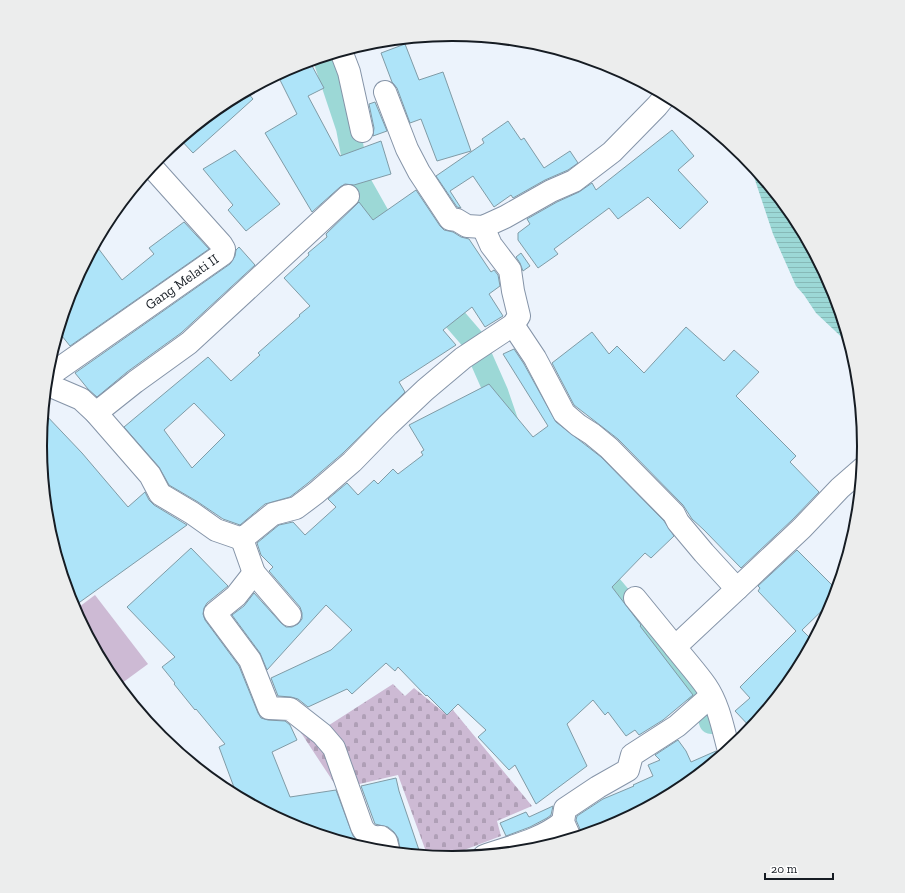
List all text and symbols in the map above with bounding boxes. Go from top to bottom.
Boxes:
street label: Gang Melati II [142,250,222,314]
scale bar [765,855,833,881]
text: 20 m [771,862,798,876]

